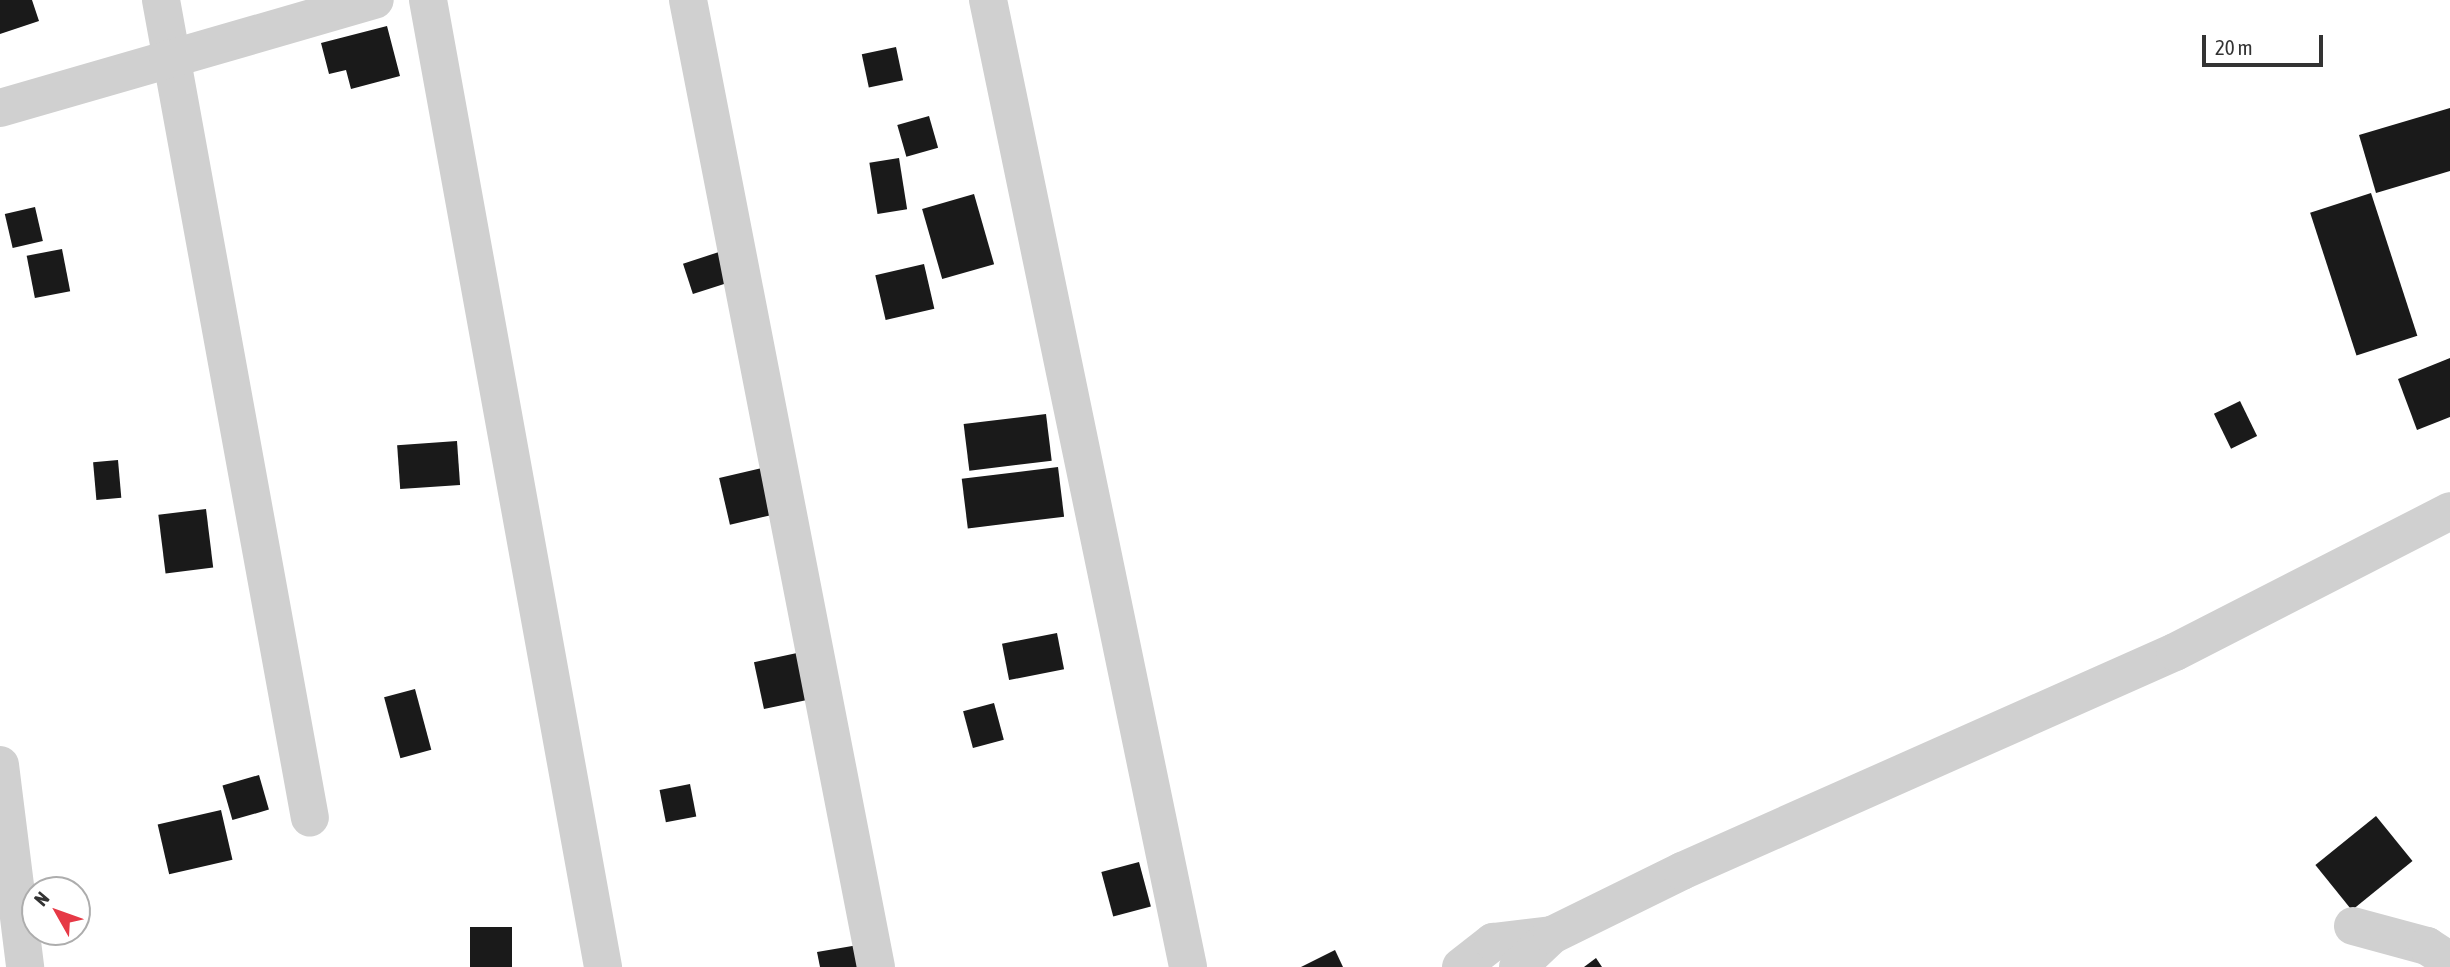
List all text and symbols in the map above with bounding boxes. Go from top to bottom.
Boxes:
scale bar [2205,21,2326,65]
text: 20 m [2215,35,2253,59]
north arrow [21,876,91,946]
text: N [29,887,53,910]

